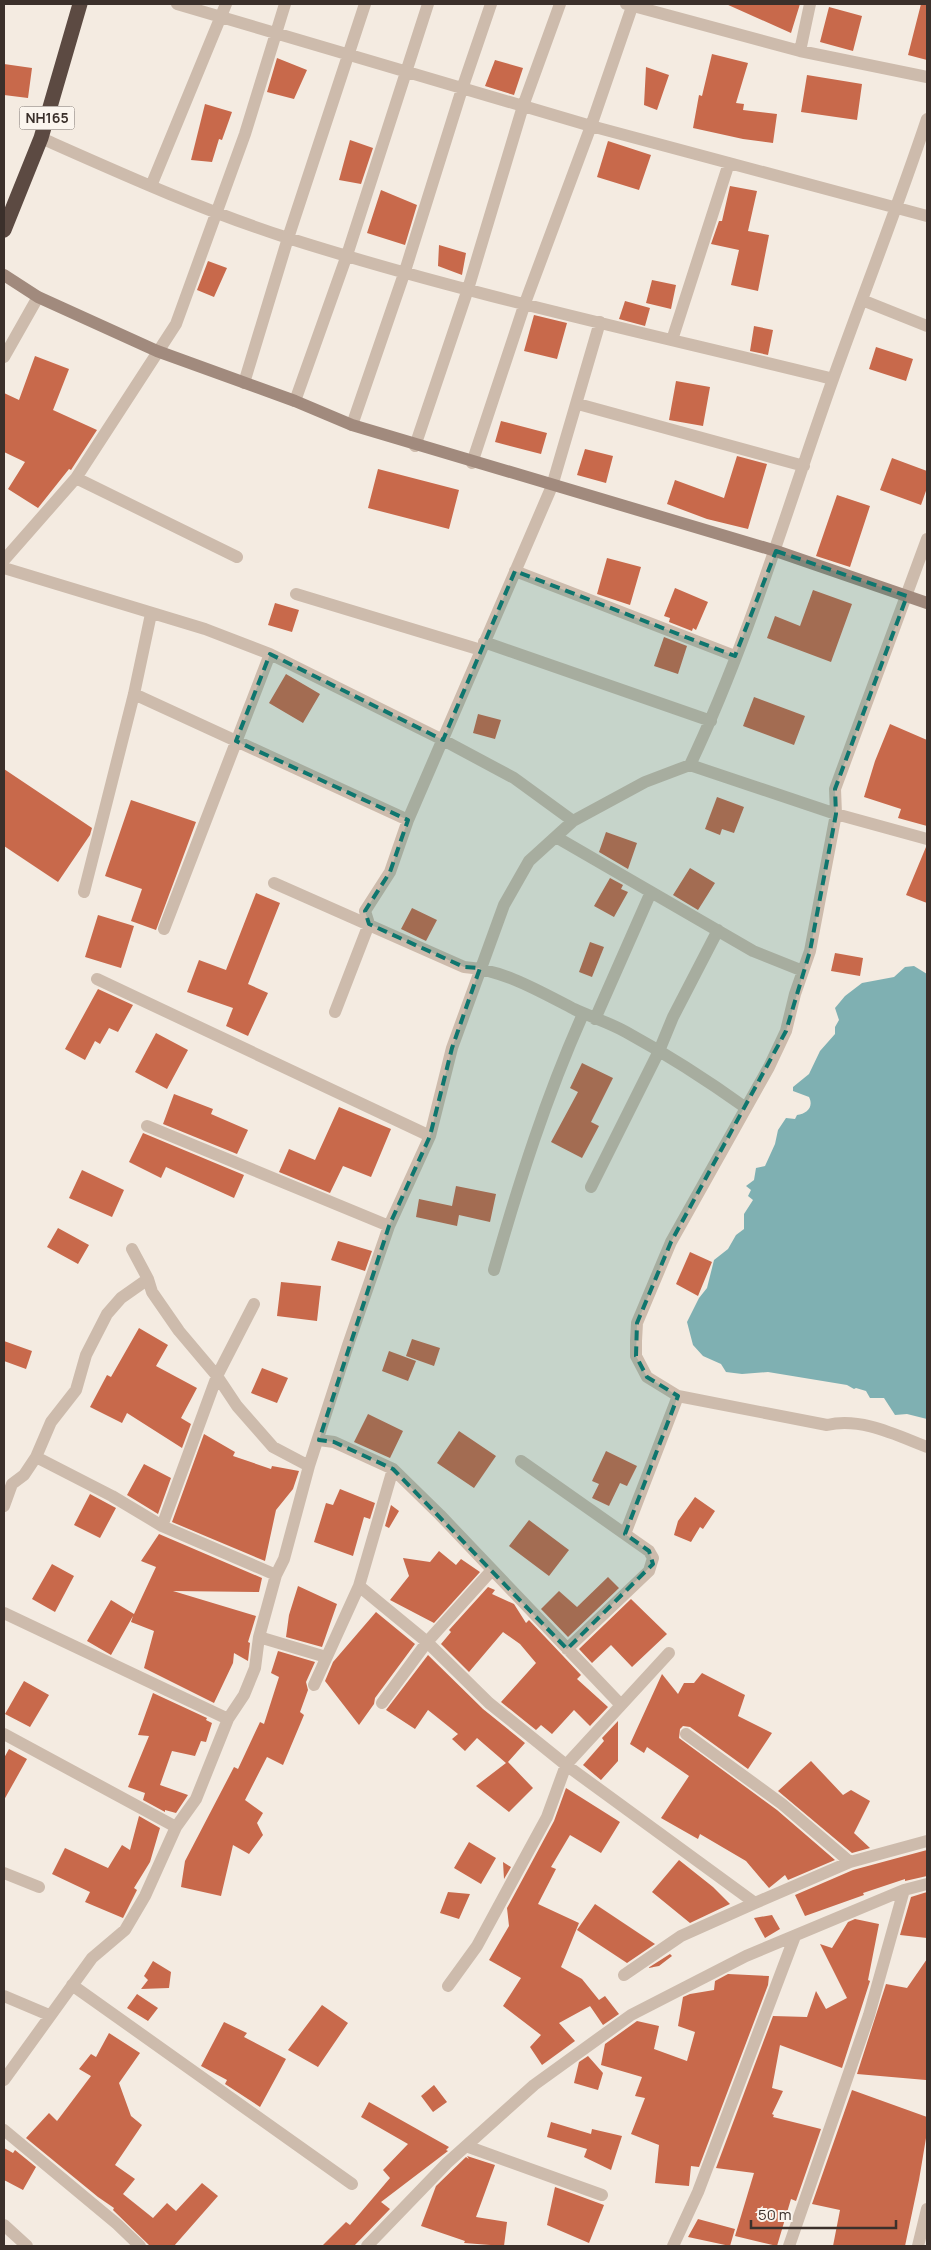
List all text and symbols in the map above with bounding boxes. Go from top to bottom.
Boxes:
road number: NH165 [20,106,74,130]
scale bar [751,2198,896,2230]
text: 50 m [758,2204,792,2225]

